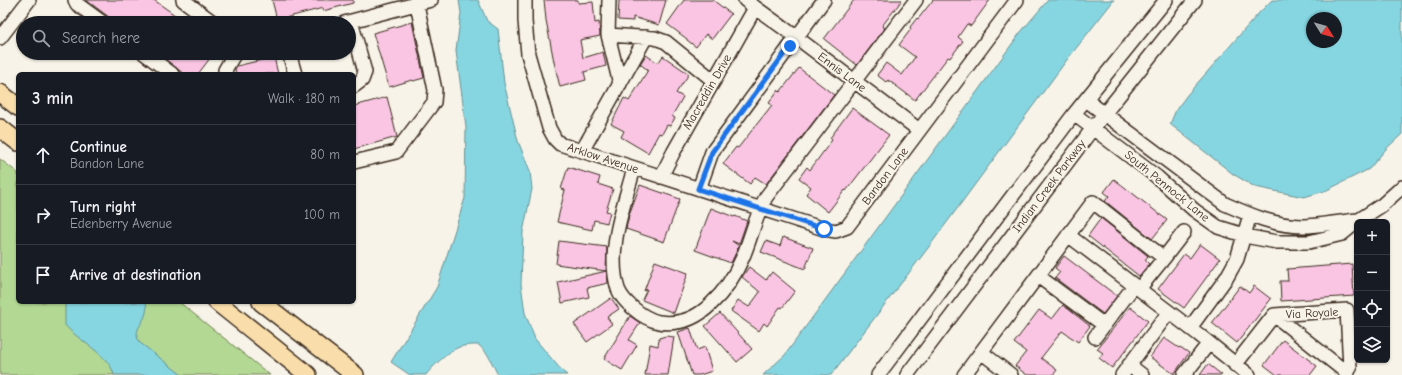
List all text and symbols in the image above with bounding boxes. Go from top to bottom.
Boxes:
north arrow [1306,12,1342,48]
search box [16,16,356,60]
icon: search [30,27,52,49]
text: Search here [62,29,140,47]
route end [781,37,799,55]
street label: Ennis Lane [815,49,869,95]
street label: Macreddin Drive [680,52,734,132]
text: 3 min [32,89,73,108]
text: Walk · 180 m [268,91,340,106]
street label: Indian Creek Parkway [1010,136,1089,235]
text: Continue [70,138,127,156]
street label: Arklow Avenue [566,140,640,176]
icon: ahead [32,144,54,166]
street label: Bandon Lane [859,145,911,207]
text: 80 m [310,147,340,162]
street label: South Pennock Lane [1122,148,1212,224]
text: Bandon Lane [70,156,144,171]
text: Turn right [70,198,136,216]
icon: right [32,204,54,226]
text: 100 m [304,207,340,222]
text: Edenberry Avenue [70,216,172,231]
map controls [1354,219,1390,363]
button: + [1354,219,1390,255]
route start [815,220,833,238]
button: − [1354,255,1390,291]
icon: arrive [32,264,54,286]
text: Arrive at destination [70,266,201,284]
button: locate [1354,291,1390,327]
street label: Via Royale [1285,305,1339,321]
button: layers [1354,327,1390,363]

